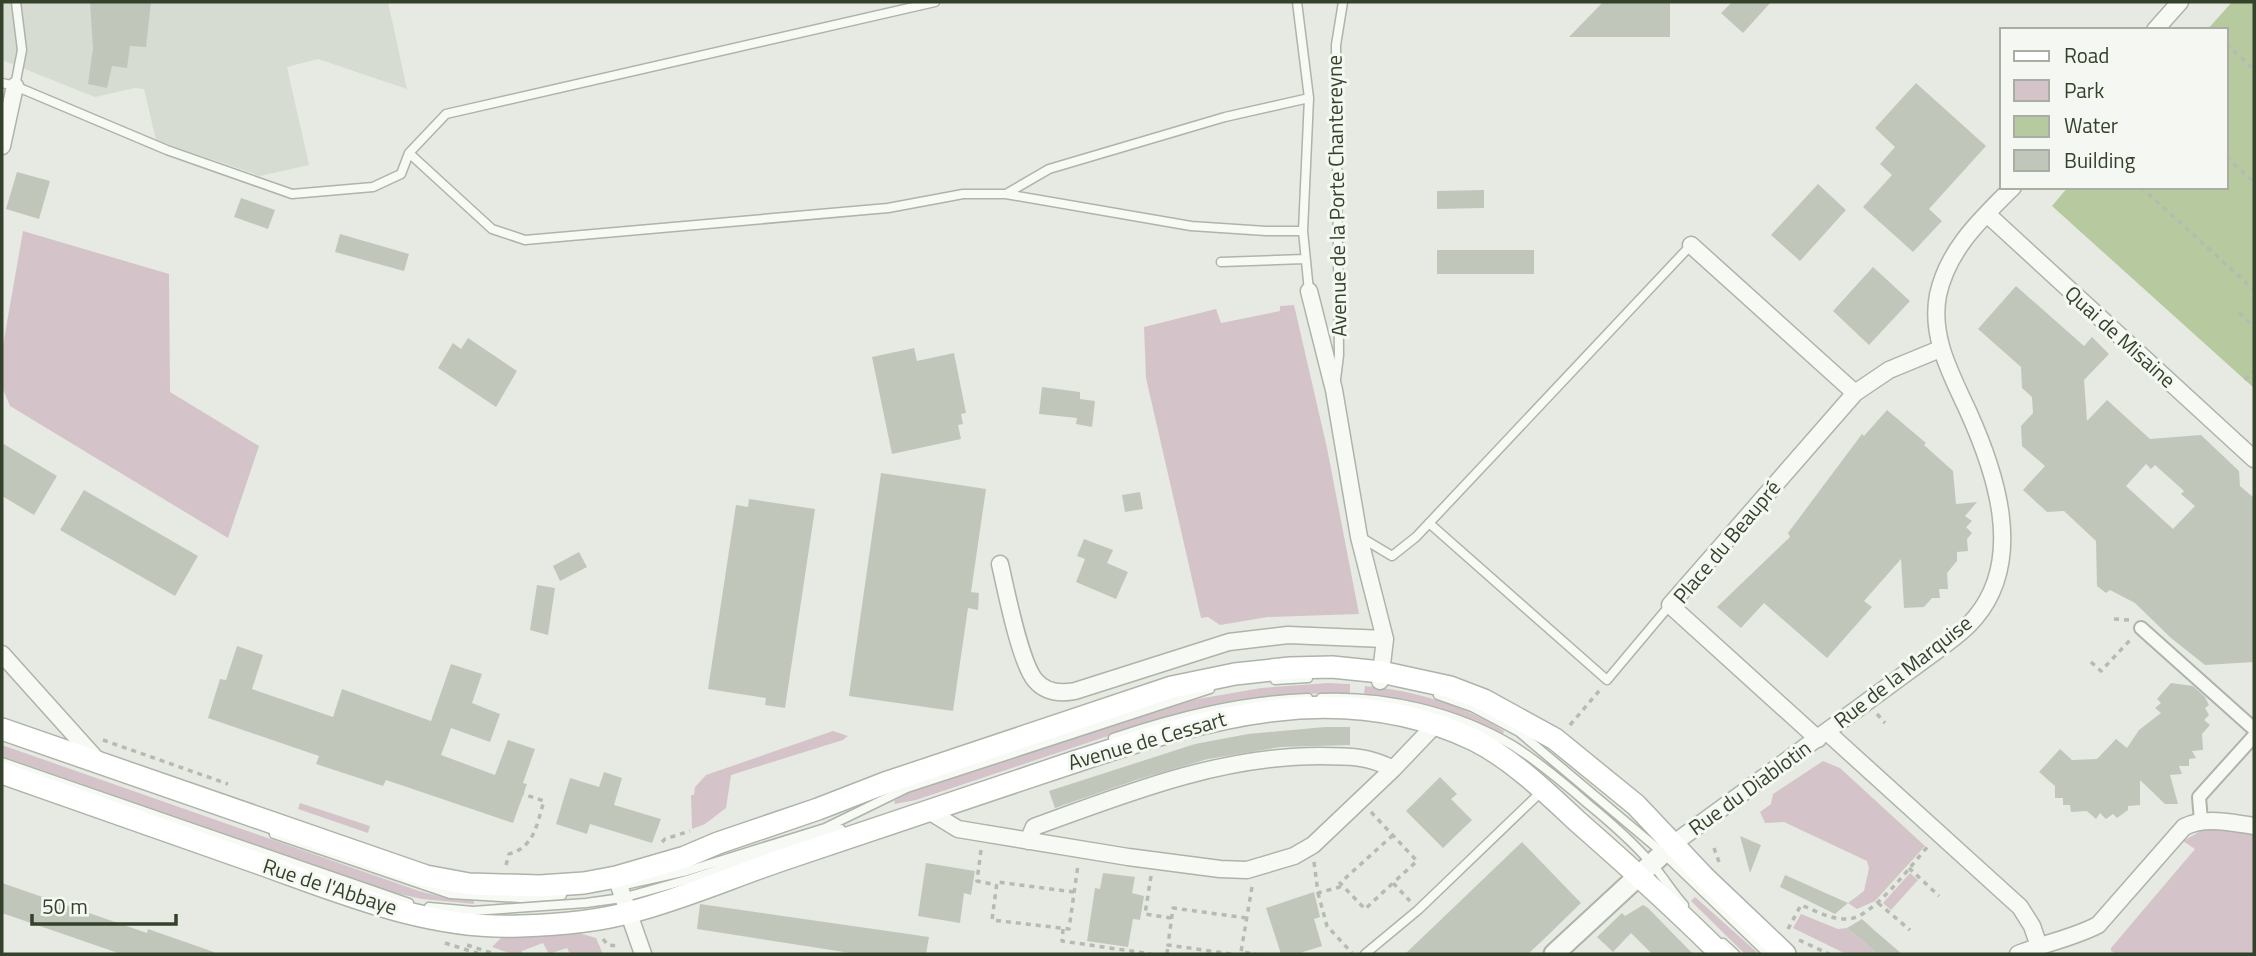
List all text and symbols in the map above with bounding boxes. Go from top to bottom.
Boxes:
legend [2000,28,2228,189]
text: Road [2064,39,2109,71]
street label: Avenue de la Porte Chantereyne [1318,55,1354,337]
text: Park [2064,74,2104,106]
text: Water [2064,109,2118,141]
text: Building [2064,144,2136,176]
street label: Quai de Misaine [2058,277,2183,395]
street label: Place du Beaupré [1665,473,1788,610]
street label: Rue de la Marquise [1826,607,1978,736]
street label: Avenue de Cessart [1064,702,1230,778]
street label: Rue du Diablotin [1681,732,1817,843]
street label: Rue de l'Abbaye [259,849,402,923]
scale bar [32,883,175,927]
text: 50 m [42,890,88,922]

